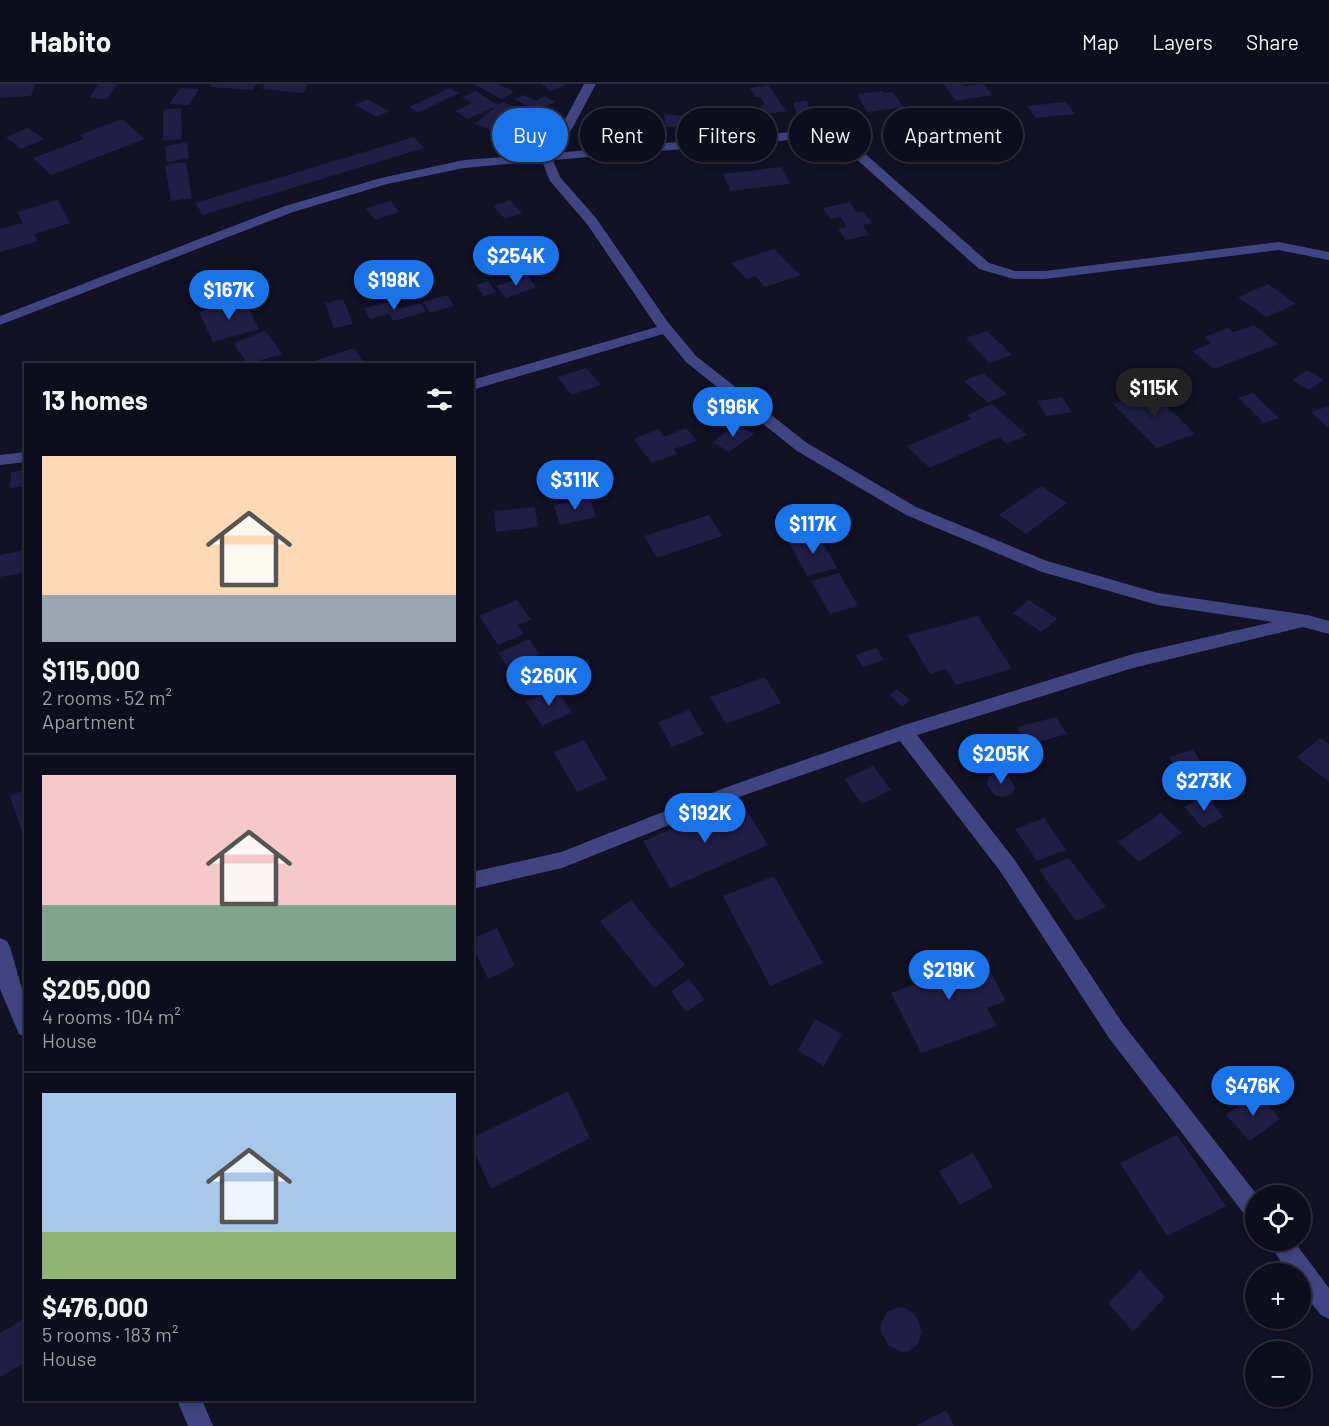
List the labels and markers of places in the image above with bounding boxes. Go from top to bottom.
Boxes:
pin: $254K [474,236,558,287]
pin: $198K [352,260,436,311]
pin: $167K [187,270,271,321]
pin: $115K [1112,368,1196,419]
pin: $196K [691,387,775,438]
pin: $311K [533,460,617,511]
pin: $117K [771,504,855,555]
pin: $260K [507,656,591,707]
pin: $205K [959,734,1043,785]
pin: $273K [1162,761,1246,812]
pin: $192K [663,793,747,844]
pin: $219K [907,950,991,1001]
pin: $476K [1211,1066,1295,1117]

